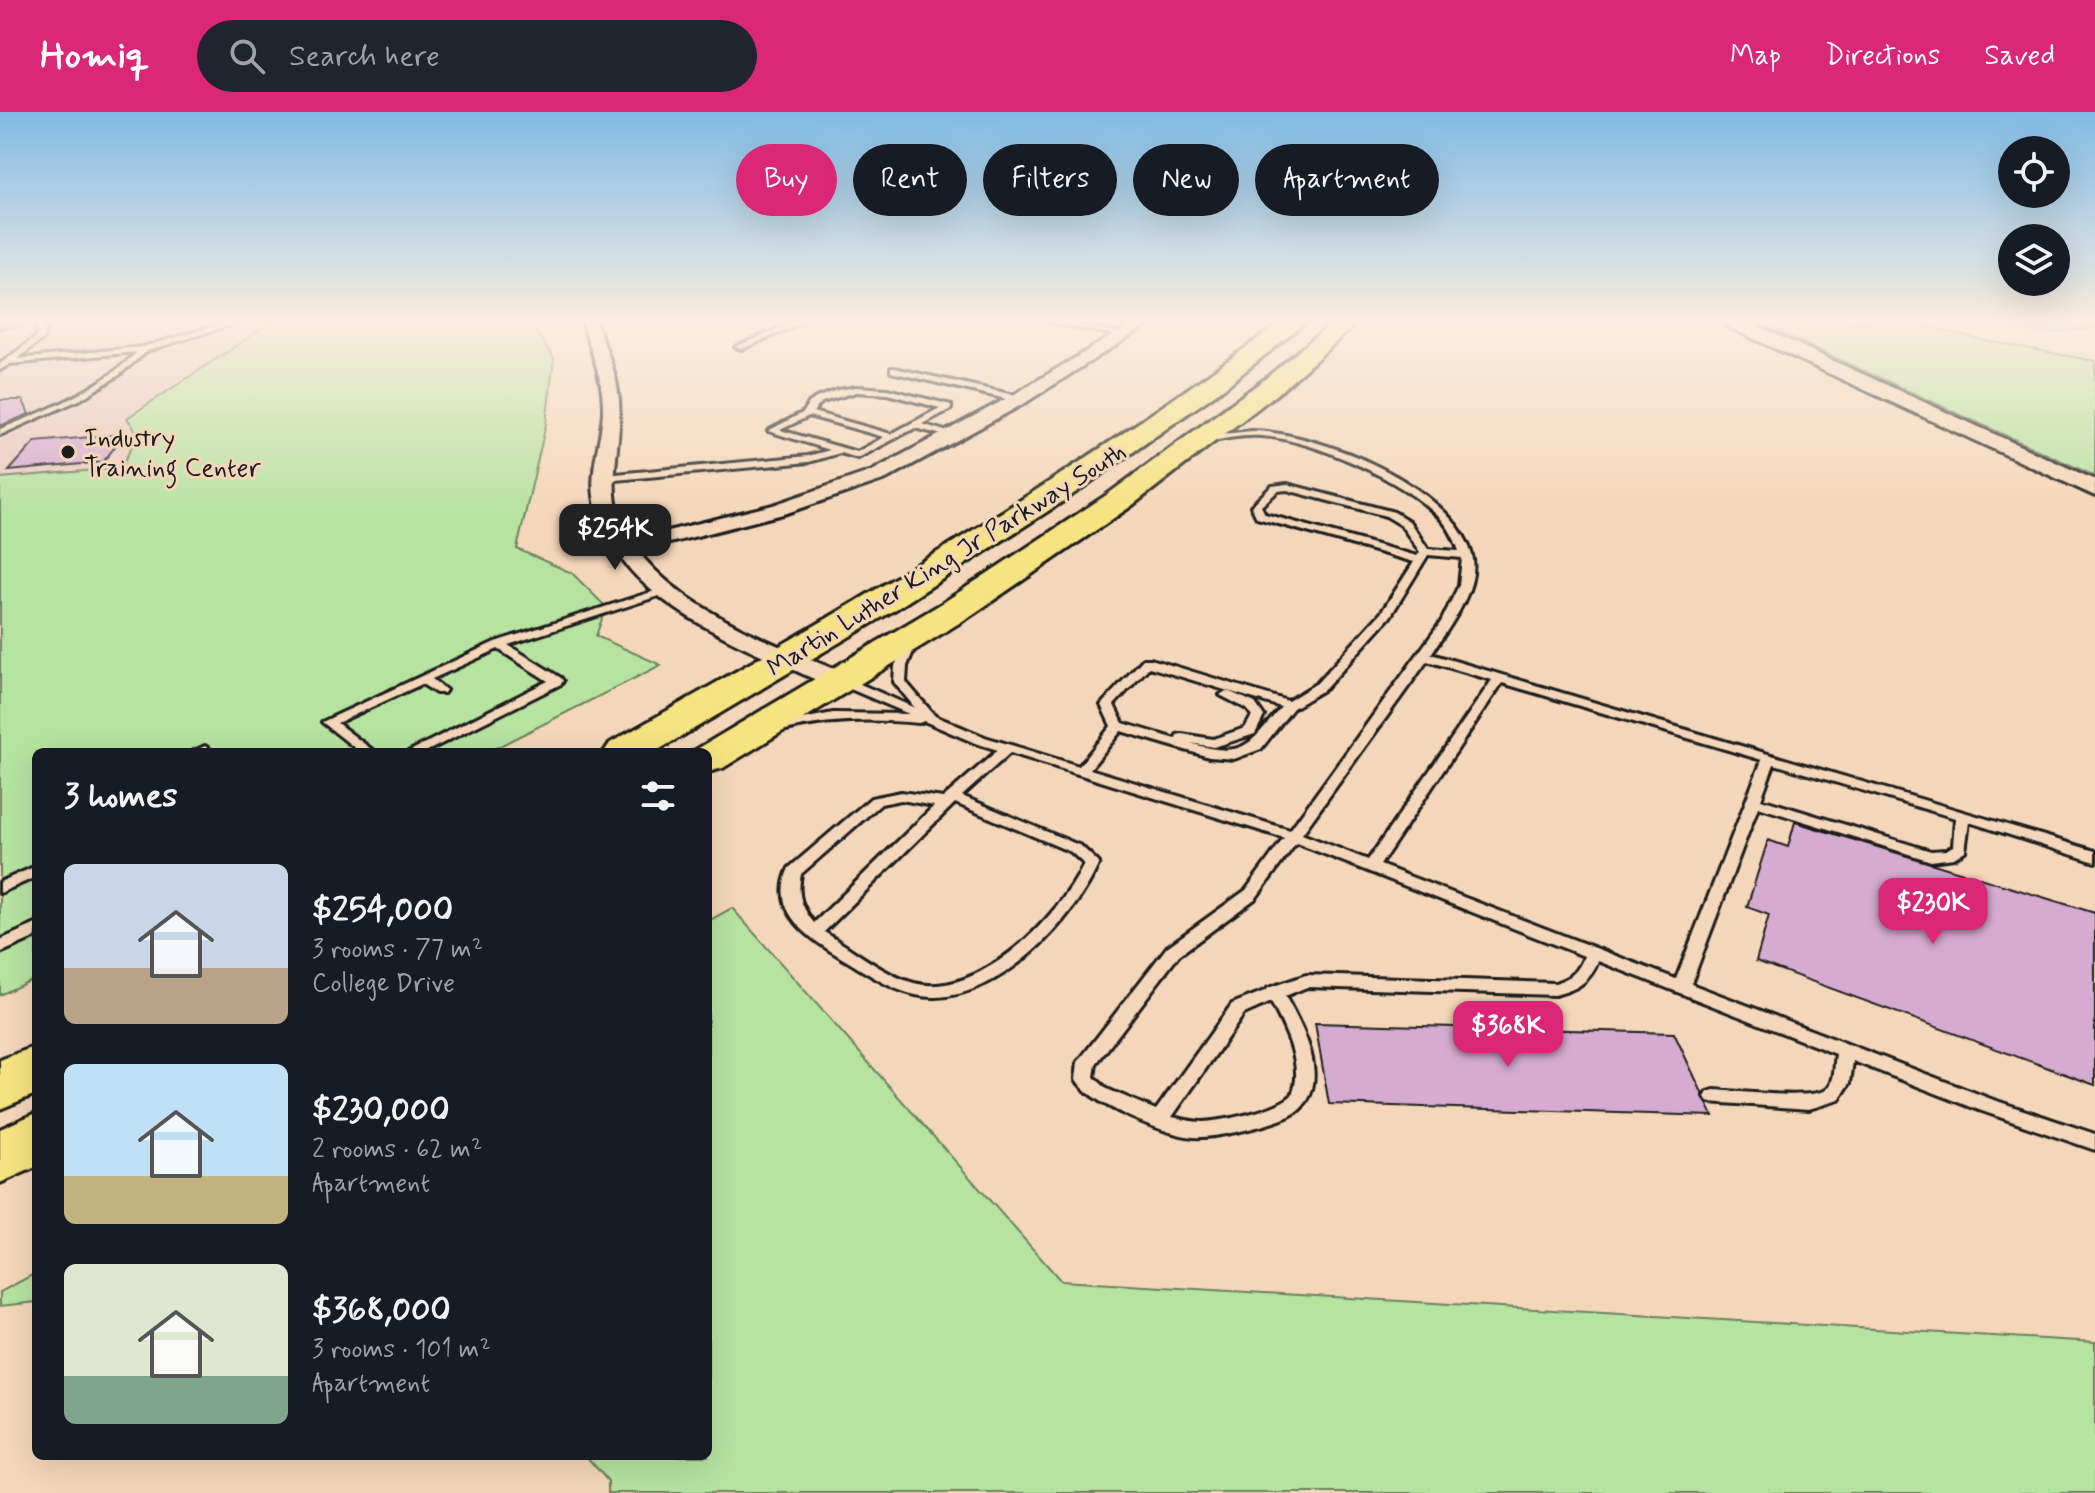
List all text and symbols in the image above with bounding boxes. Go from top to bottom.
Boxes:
search box [197,20,757,92]
text: Homiq [40,32,149,81]
icon: search [225,34,269,78]
text: Search here [289,37,440,76]
text: Map [1730,38,1781,75]
text: Directions [1825,38,1940,75]
text: Saved [1984,38,2055,75]
map controls [1998,136,2070,296]
button: locate [1998,136,2070,208]
chip: Buy [736,144,837,216]
chip: Rent [853,144,967,216]
chip: Filters [983,144,1117,216]
chip: New [1133,144,1239,216]
chip: Apartment [1255,144,1439,216]
button: layers [1998,224,2070,296]
place label: Industry Training Center [84,422,262,489]
street label: Martin Luther King Jr Parkway South [761,436,1133,686]
marker: Industry Training Center [59,443,77,461]
pin: $254K [559,504,671,572]
text: $254K [577,513,653,547]
text: 3 homes [64,774,177,819]
icon: filters [636,774,680,818]
pin: $230K [1877,878,1989,946]
text: $230K [1896,887,1970,921]
text: $254,000 [312,888,453,933]
icon: home [128,896,224,992]
text: 3 rooms · 77 m² [312,933,483,967]
text: College Drive [312,967,455,1001]
pin: $368K [1452,1001,1564,1069]
text: $368K [1471,1010,1545,1044]
text: $230,000 [312,1088,450,1133]
icon: home [128,1096,224,1192]
text: 2 rooms · 62 m² [312,1133,482,1167]
text: Apartment [312,1167,430,1201]
text: $368,000 [312,1288,451,1333]
icon: home [128,1296,224,1392]
text: 3 rooms · 101 m² [312,1333,491,1367]
text: Apartment [312,1367,430,1401]

